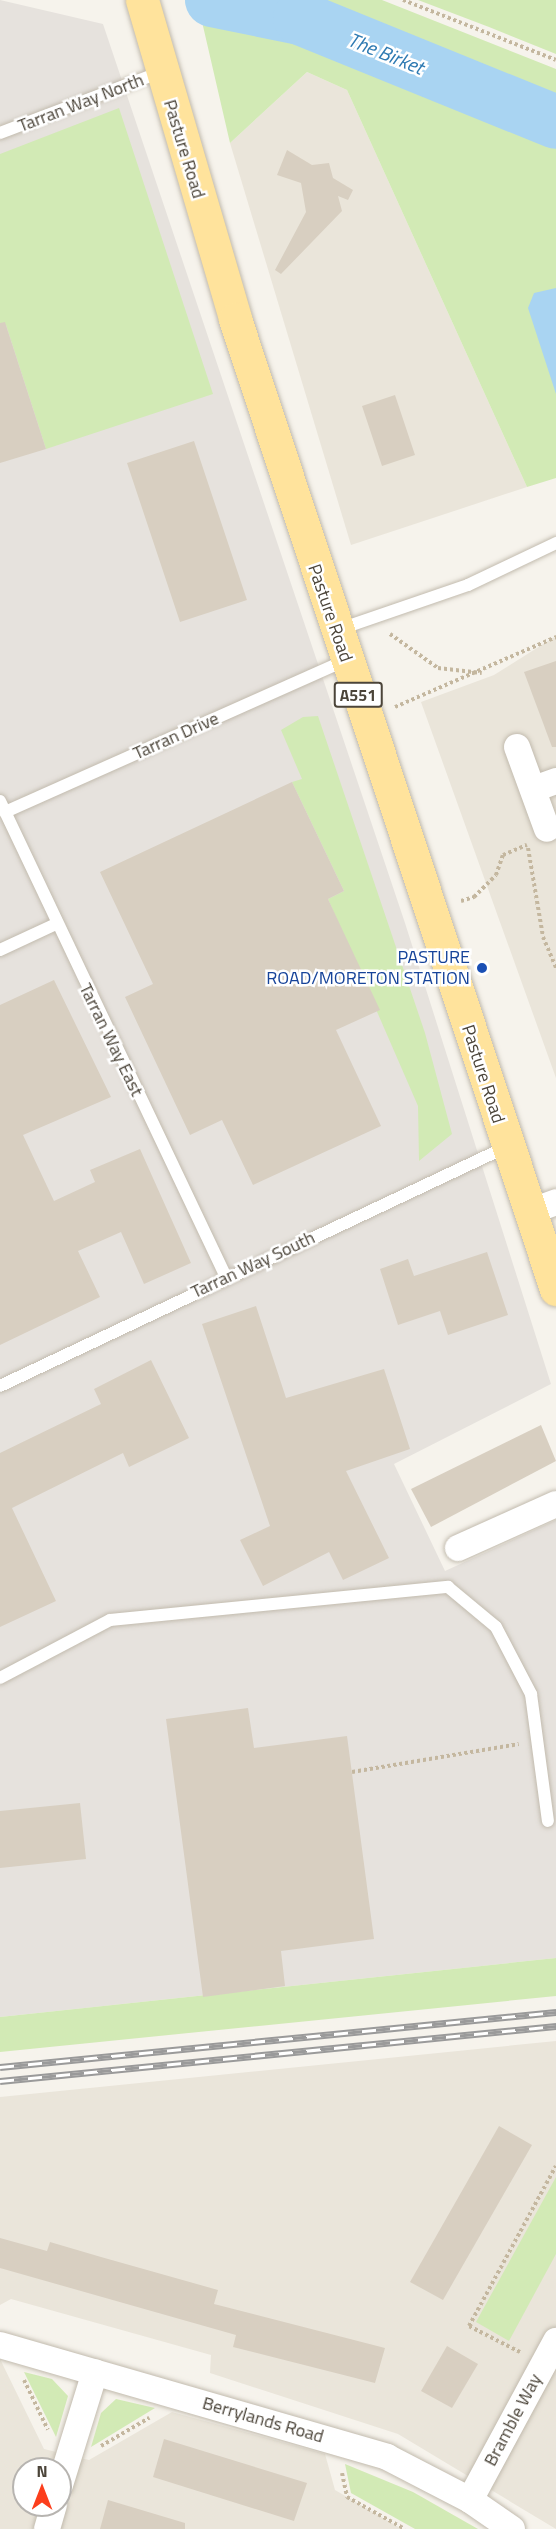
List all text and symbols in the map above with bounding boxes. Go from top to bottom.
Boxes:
water label: The Birket [345,27,427,79]
street label: Tarran Way North [15,69,147,137]
street label: Pasture Road [159,97,209,201]
street label: Pasture Road [303,561,357,665]
road number: A551 [332,682,384,708]
street label: Tarran Drive [130,708,222,764]
place label: PASTURE ROAD/MORETON STATION [266,947,470,990]
marker: PASTURE ROAD/MORETON STATION [475,961,489,975]
street label: Tarran Way East [74,980,148,1100]
street label: Pasture Road [457,1022,509,1126]
street label: Tarran Way South [188,1227,318,1303]
street label: Bramble Way [480,2370,546,2470]
street label: Berrylands Road [200,2392,326,2448]
north arrow [12,2457,72,2517]
text: N [36,2459,48,2483]

